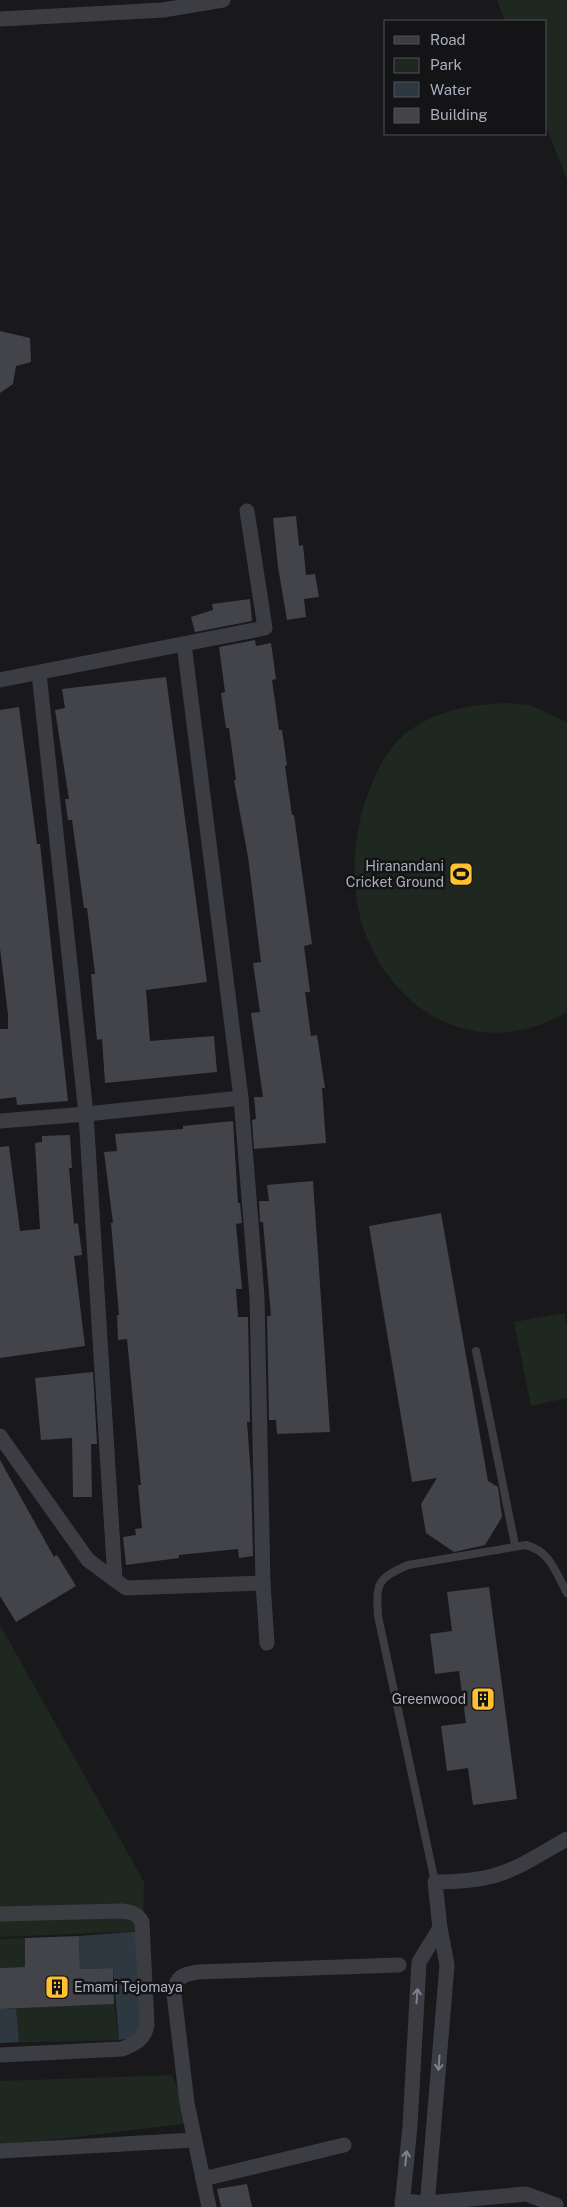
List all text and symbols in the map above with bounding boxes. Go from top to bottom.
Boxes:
legend [384,20,547,135]
text: Road [430,31,466,48]
text: Park [430,56,462,73]
text: Water [430,81,472,98]
text: Building [430,106,488,123]
place label: Hiranandani Cricket Ground [346,858,444,890]
sports icon: Hiranandani Cricket Ground [448,861,474,887]
building icon: Greenwood [470,1686,496,1712]
place label: Greenwood [392,1691,466,1707]
building icon: Emami Tejomaya [44,1974,70,2000]
place label: Emami Tejomaya [74,1979,183,1995]
one-way arrow [412,1989,421,2005]
one-way arrow [434,2055,444,2071]
one-way arrow [401,2151,411,2167]

